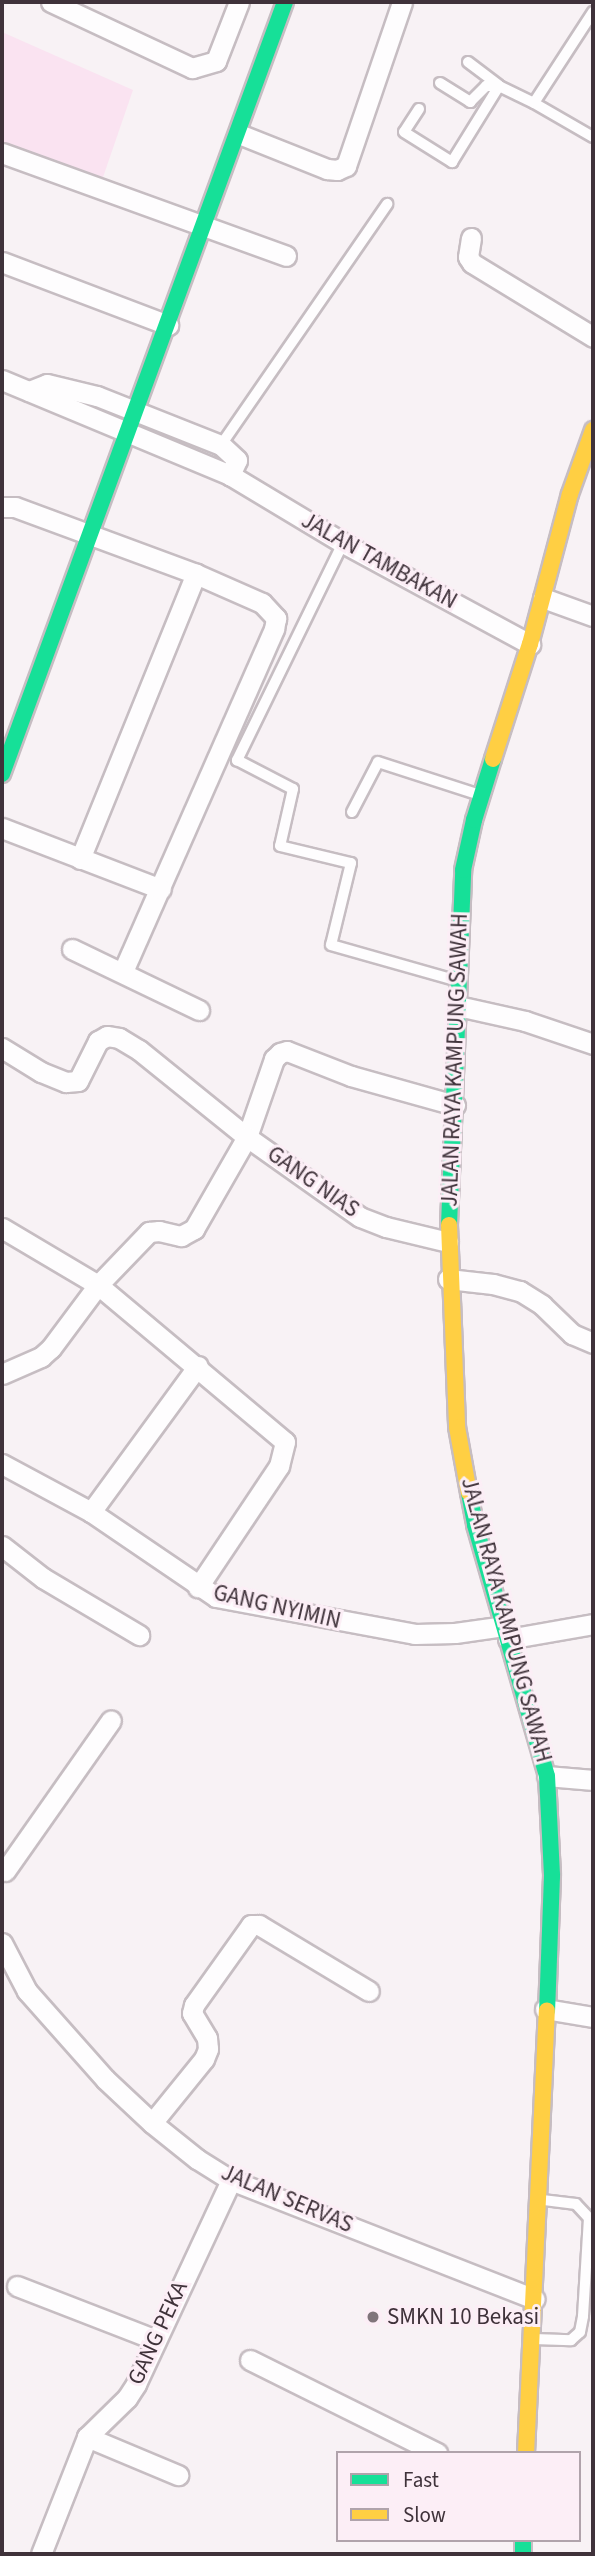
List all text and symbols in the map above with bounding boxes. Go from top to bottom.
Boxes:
street label: JALAN TAMBAKAN [296,507,462,615]
street label: JALAN RAYA KAMPUNG SAWAH [436,913,474,1207]
street label: GANG NIAS [262,1140,364,1224]
street label: JALAN RAYA KAMPUNG SAWAH [455,1475,557,1765]
street label: GANG NYIMIN [211,1579,343,1635]
street label: JALAN SERVAS [217,2159,357,2239]
street label: GANG PEKA [122,2277,194,2389]
place label: SMKN 10 Bekasi [387,2303,539,2331]
marker: SMKN 10 Bekasi [365,2309,381,2325]
legend [336,2451,581,2542]
text: Fast [403,2465,439,2495]
text: Slow [403,2500,446,2530]

